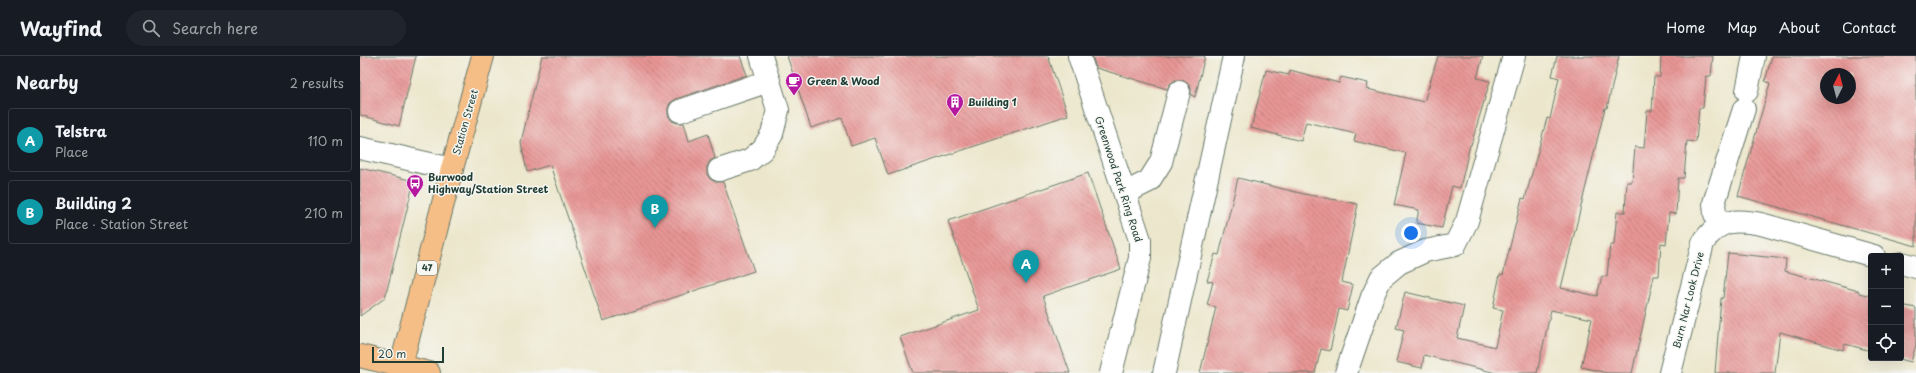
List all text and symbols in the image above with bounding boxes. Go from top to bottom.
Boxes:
search box [126,10,406,46]
text: Wayfind [20,14,102,42]
text: Search here [172,16,258,39]
icon: search [140,17,162,39]
text: Home [1666,17,1705,38]
text: Map [1727,17,1757,38]
text: About [1779,17,1820,38]
text: Contact [1842,17,1896,38]
north arrow [1820,68,1856,104]
text: Nearby [16,69,78,95]
cafe icon: Green & Wood [784,71,804,96]
text: 2 results [290,73,344,92]
place label: Green & Wood [807,73,880,88]
street label: Station Street [448,87,481,156]
building icon: Building 1 [945,92,965,117]
place label: Building 1 [968,94,1017,109]
street label: Greenwood Park Ring Road [1092,114,1147,244]
text: Telstra [55,119,107,142]
text: A [25,131,35,150]
text: 110 m [308,131,343,150]
text: Place [55,142,88,161]
place label: Burwood Highway/Station Street [428,169,549,197]
bus stop icon: Burwood Highway/Station Street [405,173,425,198]
text: Building 2 [55,191,132,214]
pin: B [642,195,668,228]
text: B [26,203,34,222]
text: 210 m [304,203,343,222]
text: Place · Station Street [55,214,188,233]
your location [1401,223,1421,243]
pin: A [1013,250,1039,283]
street label: Burn Nar Look Drive [1668,250,1707,350]
map controls [1868,253,1904,361]
button: + [1868,253,1904,289]
road number: 47 [417,261,437,275]
button: − [1868,289,1904,325]
button: locate [1868,325,1904,361]
scale bar [372,345,444,364]
text: 20 m [378,345,406,362]

